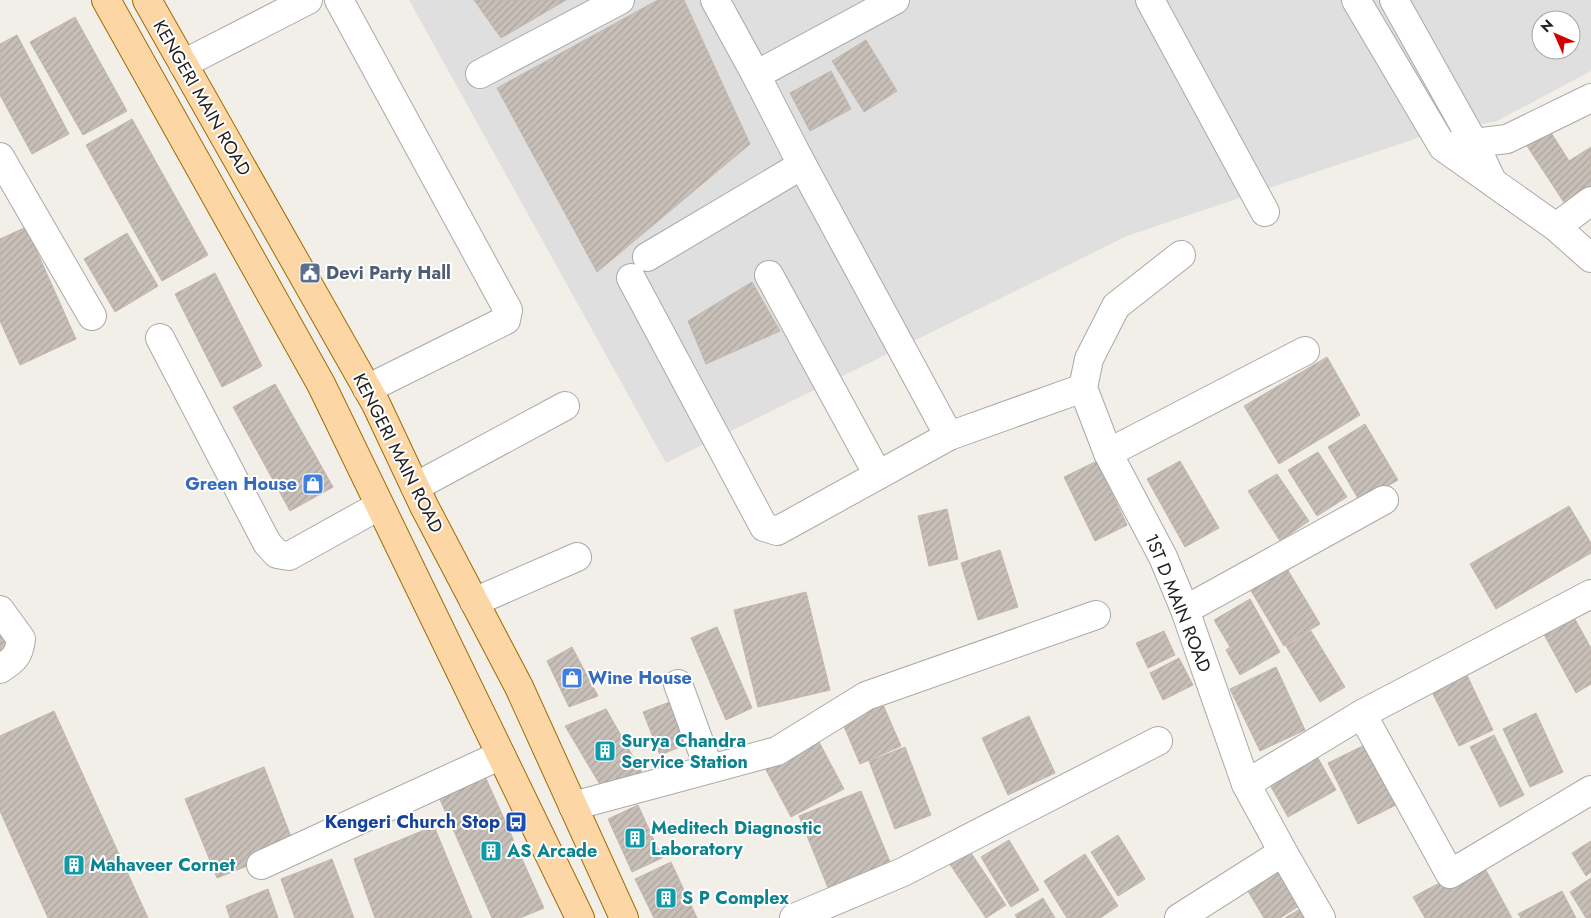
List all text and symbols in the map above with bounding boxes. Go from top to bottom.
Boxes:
north arrow [1531,10,1581,60]
street label: KENGERI MAIN ROAD [147,15,257,181]
text: N [1536,15,1558,37]
place label: Devi Party Hall [326,260,451,286]
public building icon: Devi Party Hall [298,261,322,285]
street label: KENGERI MAIN ROAD [346,369,450,537]
place label: Green House [185,471,297,497]
shop icon: Green House [301,472,325,496]
street label: 1ST D MAIN ROAD [1138,530,1218,676]
place label: Wine House [588,665,692,691]
shop icon: Wine House [560,666,584,690]
place label: Surya Chandra Service Station [621,728,748,775]
building icon: Surya Chandra Service Station [593,739,617,763]
place label: Kengeri Church Stop [325,809,500,835]
bus stop icon: Kengeri Church Stop [504,810,528,834]
place label: Meditech Diagnostic Laboratory [651,815,822,862]
building icon: Meditech Diagnostic Laboratory [623,826,647,850]
place label: AS Arcade [506,838,597,864]
building icon: AS Arcade [479,839,503,863]
place label: Mahaveer Cornet [90,852,236,878]
building icon: Mahaveer Cornet [62,853,86,877]
place label: S P Complex [682,885,789,911]
building icon: S P Complex [654,886,678,910]

